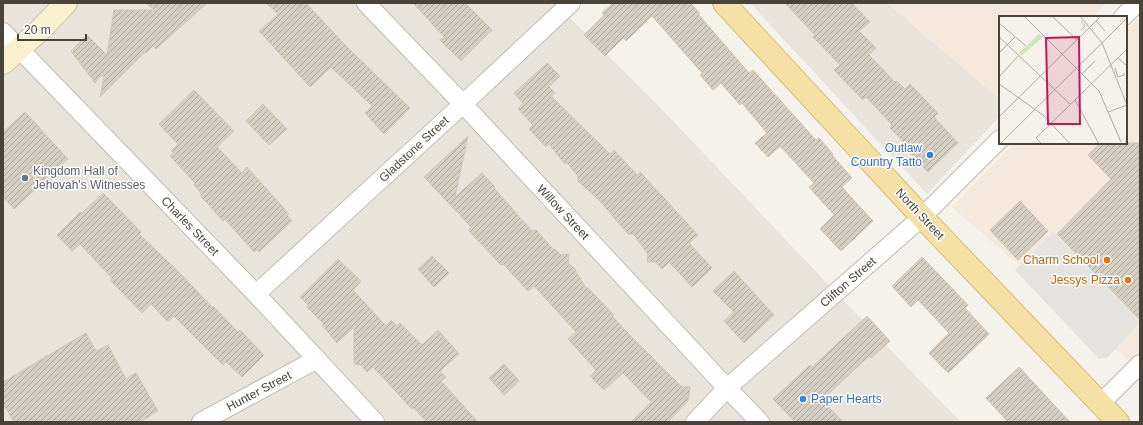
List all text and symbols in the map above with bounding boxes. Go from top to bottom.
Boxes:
scale bar [18,16,86,42]
inset map [999,16,1127,144]
text: 20 m [24,23,51,37]
street label: Gladstone Street [376,113,452,185]
place label: Outlaw Country Tatto [851,141,922,169]
marker: Outlaw Country Tatto [925,150,935,160]
place label: Kingdom Hall of Jehovah's Witnesses [33,164,145,192]
marker: Kingdom Hall of Jehovah's Witnesses [20,173,30,183]
street label: Willow Street [534,182,592,243]
street label: North Street [893,186,948,243]
street label: Charles Street [158,194,222,259]
place label: Charm School [1023,253,1099,267]
street label: Clifton Street [817,254,879,310]
marker: Charm School [1102,255,1112,265]
place label: Jessys Pizza [1051,273,1120,287]
marker: Jessys Pizza [1123,275,1133,285]
street label: Hunter Street [224,368,294,414]
place label: Paper Hearts [811,392,882,406]
marker: Paper Hearts [798,394,808,404]

